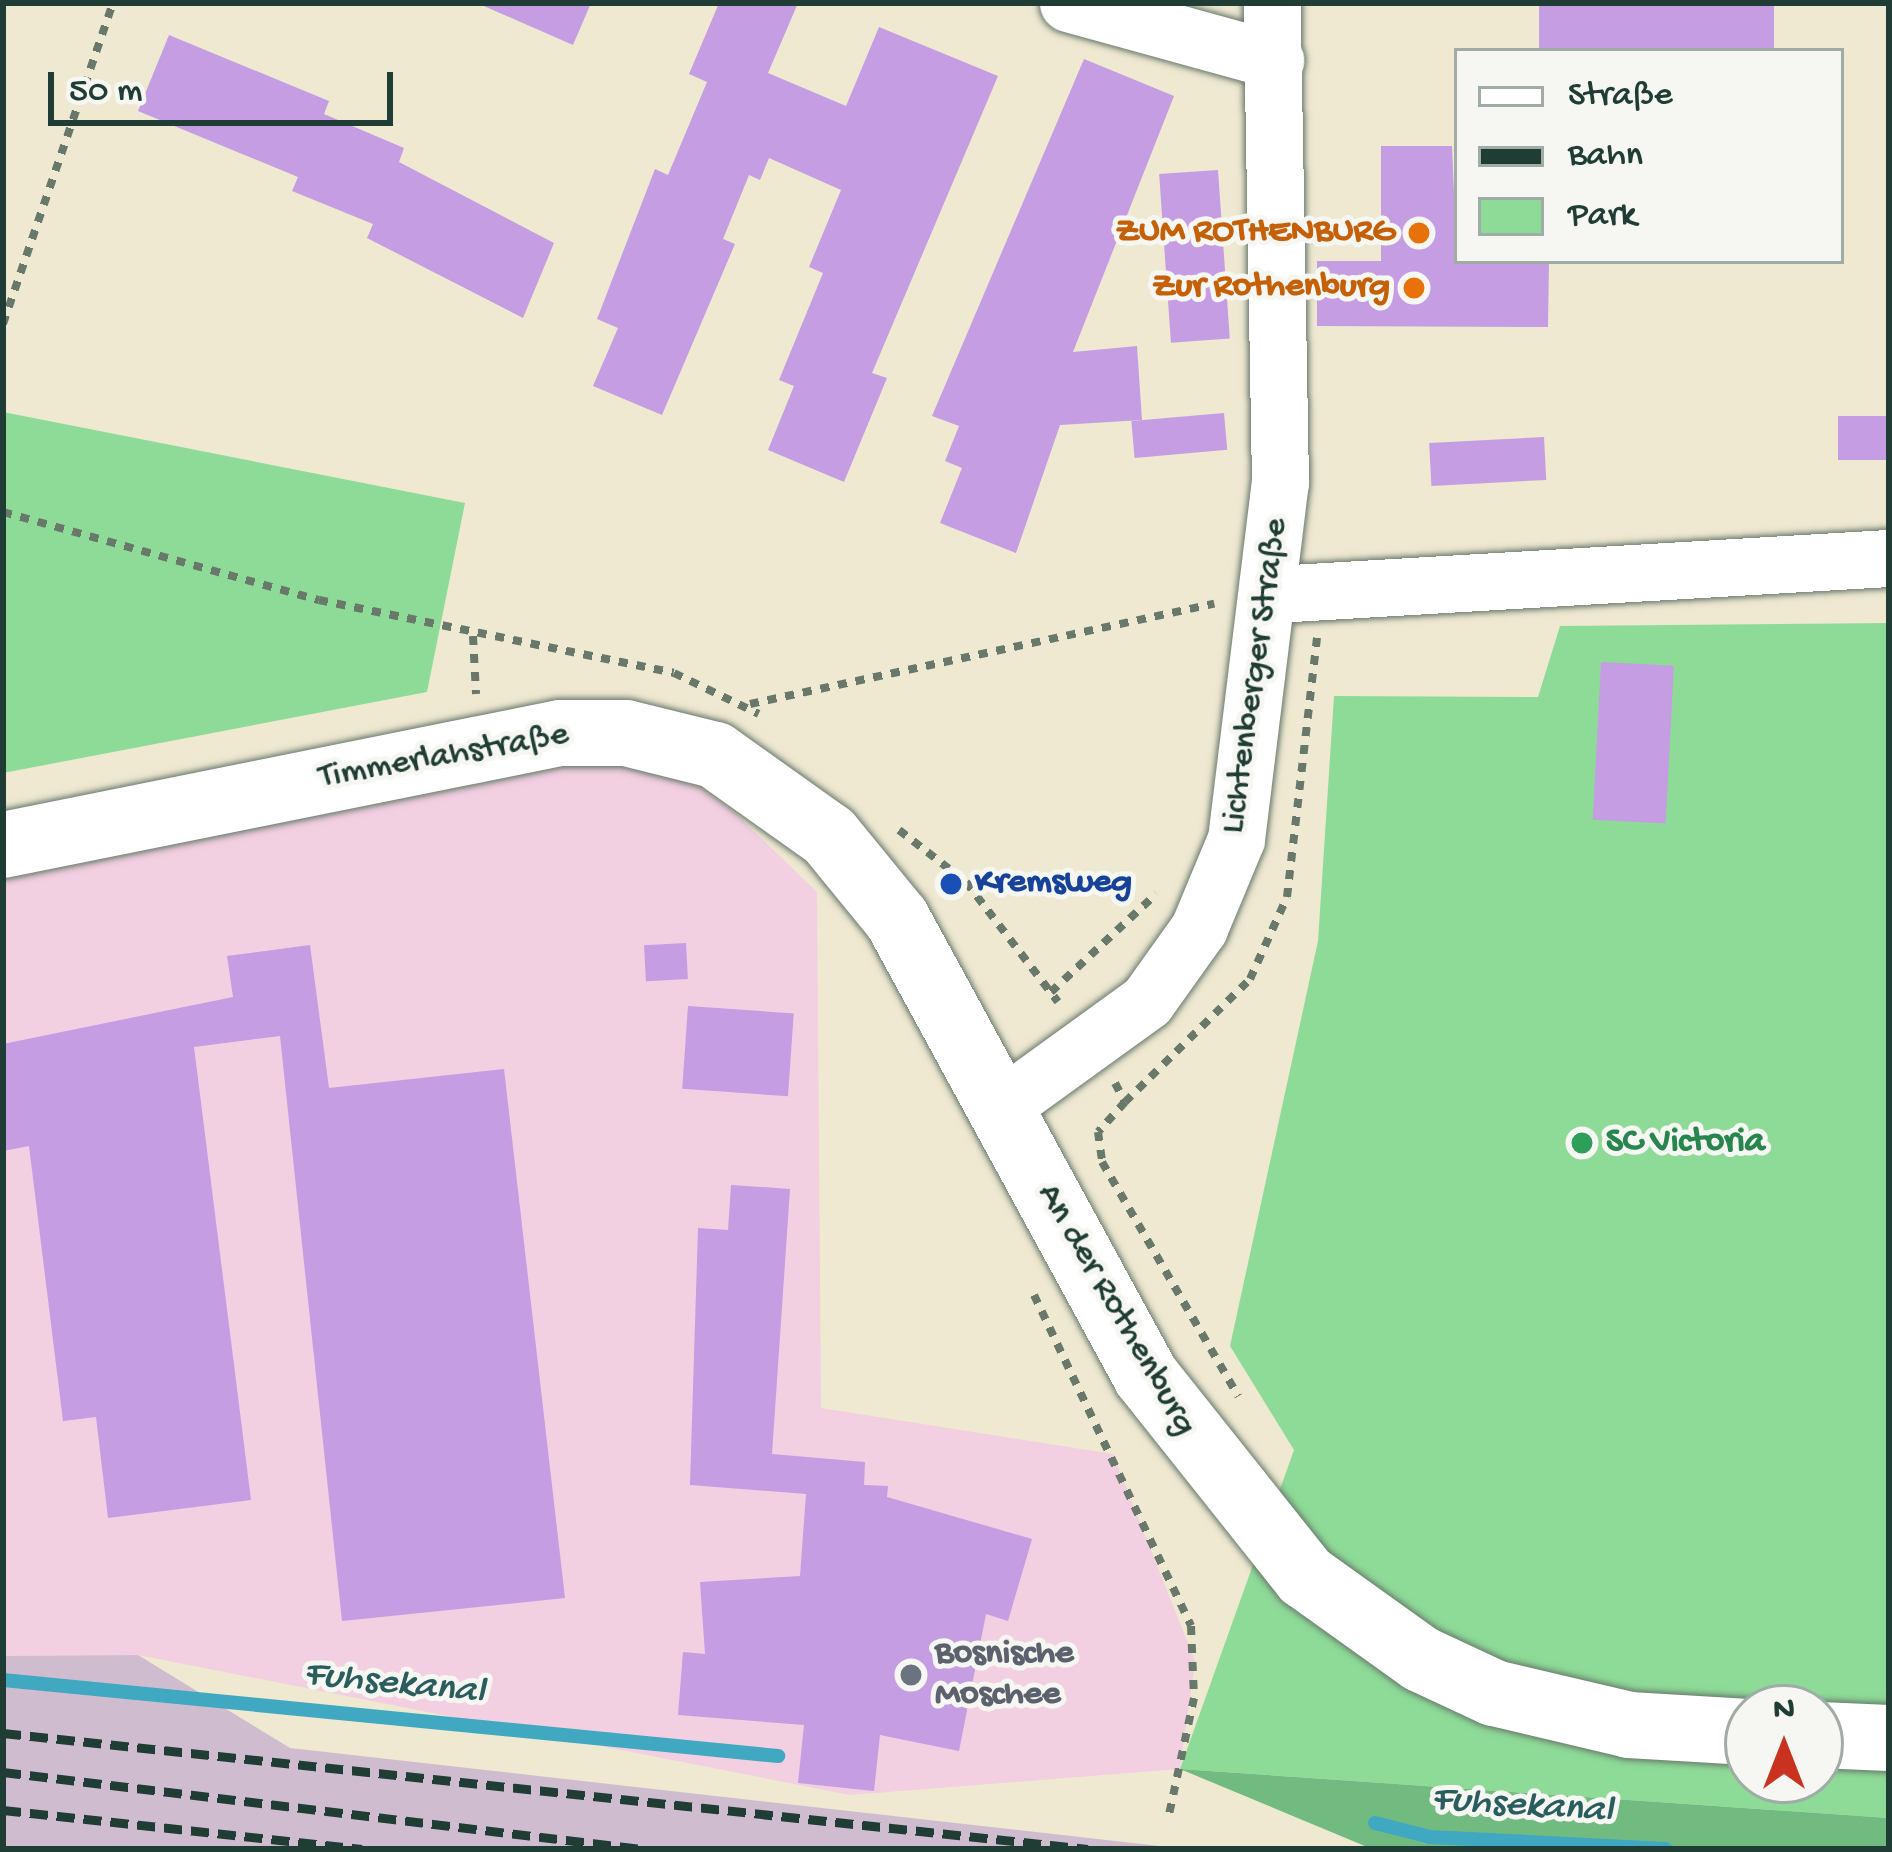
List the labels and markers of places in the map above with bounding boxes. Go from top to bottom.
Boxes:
place label: ZUM ROTHENBURG [1116,211,1395,255]
marker: ZUM ROTHENBURG [1406,220,1432,246]
place label: Zur Rothenburg [1152,266,1390,310]
marker: Zur Rothenburg [1401,275,1427,301]
place label: Kremsweg [975,862,1132,906]
marker: Kremsweg [938,871,964,897]
place label: SC Victoria [1606,1121,1765,1165]
marker: SC Victoria [1569,1130,1595,1156]
place label: Bosnische Moschee [935,1632,1074,1717]
marker: Bosnische Moschee [898,1662,924,1688]

